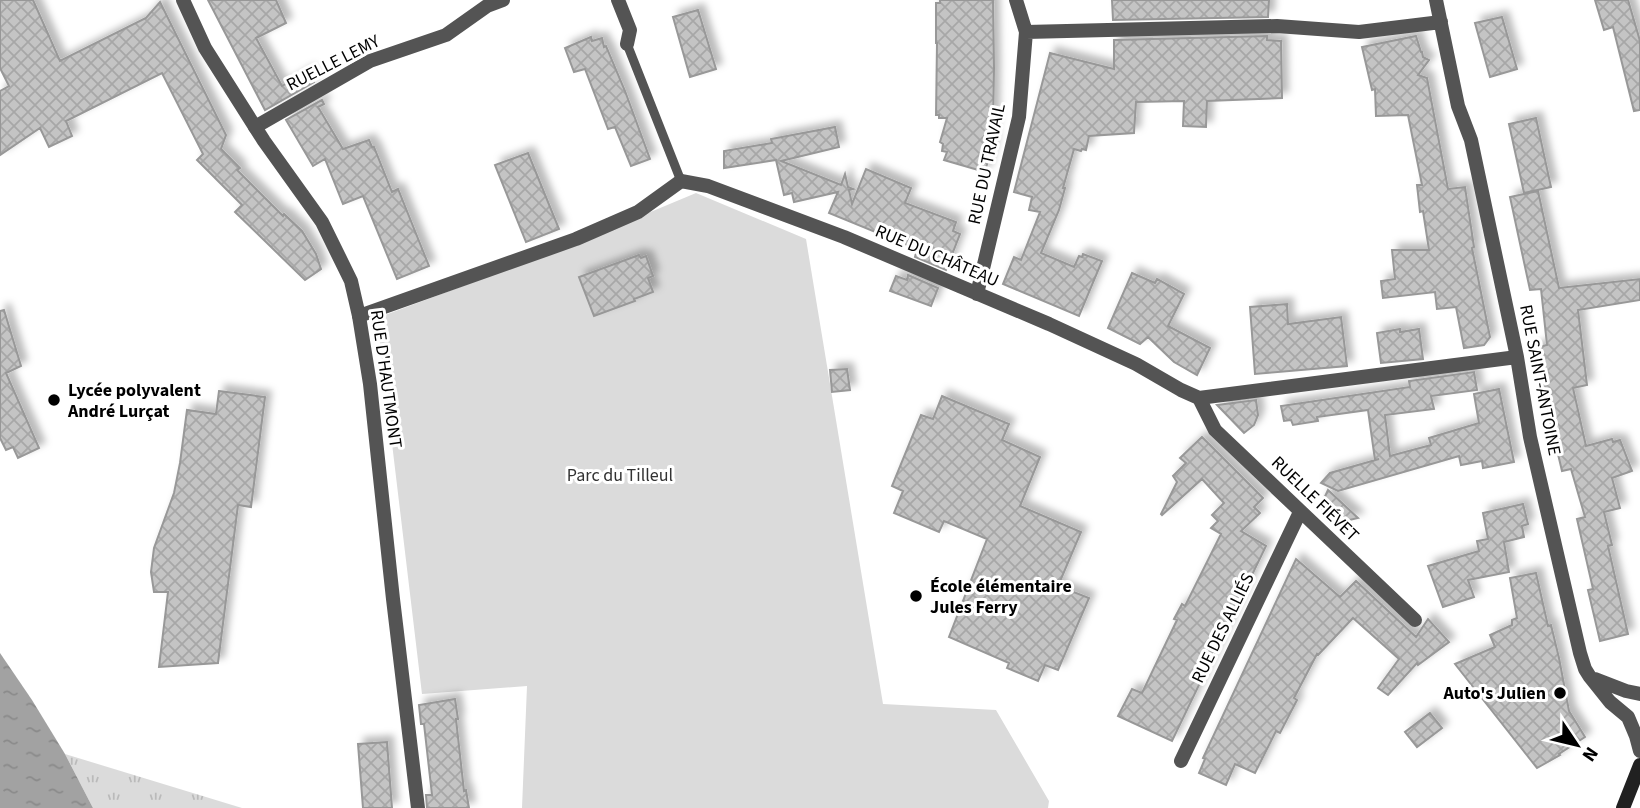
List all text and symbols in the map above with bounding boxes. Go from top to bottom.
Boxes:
street label: RUELLE LEMY [282,29,384,97]
street label: RUE DU TRAVAIL [962,101,1012,227]
street label: RUE DU CHÂTEAU [871,219,1003,293]
street label: RUE SAINT-ANTOINE [1513,302,1567,458]
street label: RUE D'HAUTMONT [364,308,408,450]
place label: Lycée polyvalent André Lurçat [67,378,201,424]
marker: Lycée polyvalent André Lurçat [46,392,62,408]
street label: RUELLE FIÉVET [1266,451,1365,548]
park label: Parc du Tilleul [567,463,673,488]
street label: RUE DES ALLIÉS [1186,569,1260,687]
place label: École élémentaire Jules Ferry [930,574,1072,620]
marker: École élémentaire Jules Ferry [908,588,924,604]
place label: Auto's Julien [1442,681,1546,706]
marker: Auto's Julien [1552,685,1568,701]
north arrow [1542,710,1612,780]
text: N [1575,741,1604,767]

